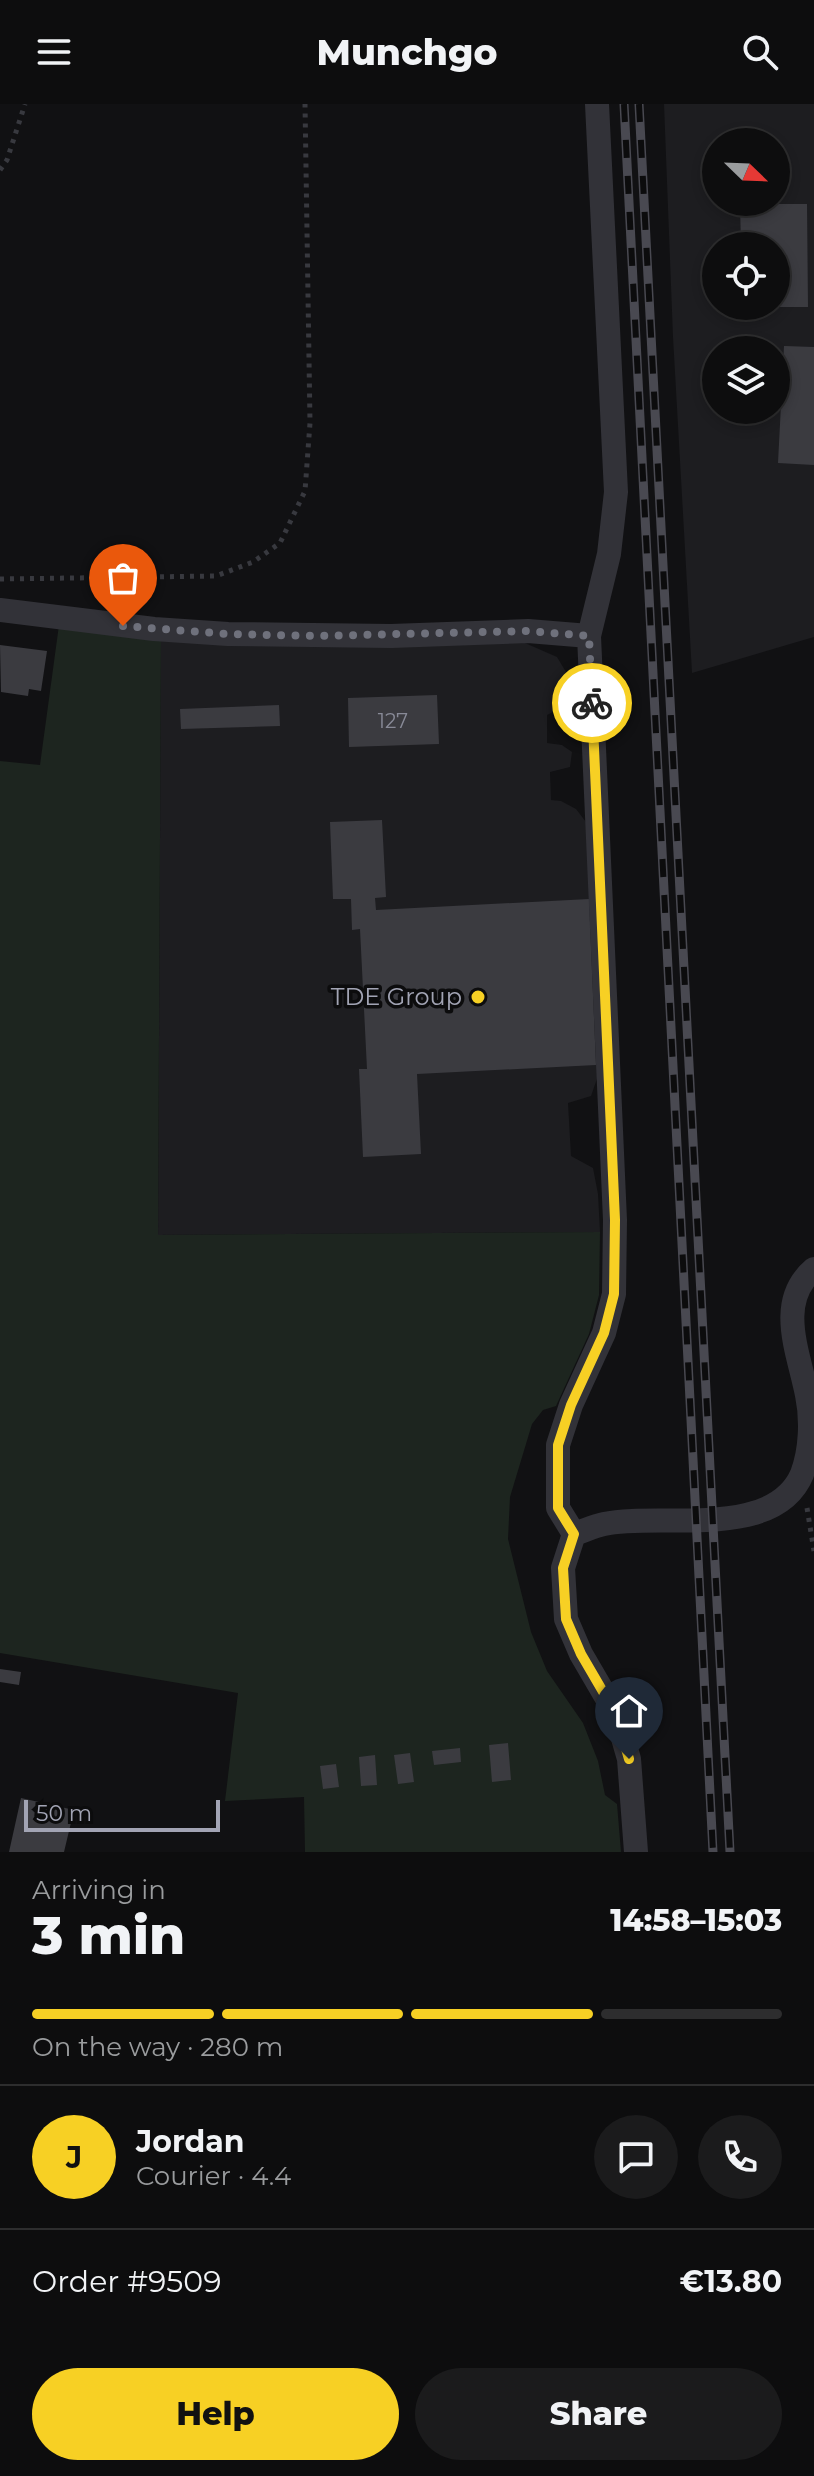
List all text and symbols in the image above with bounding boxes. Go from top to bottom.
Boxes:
icon: menu [32,30,76,74]
text: Munchgo [317,30,497,74]
icon: search [738,30,782,74]
north arrow [702,128,790,216]
map controls [702,128,790,424]
button: locate [702,232,790,320]
button: layers [702,336,790,424]
pin [89,544,157,626]
icon: bag [101,556,145,600]
courier [552,663,632,743]
icon: bike [570,681,614,725]
house number: 127 [378,709,408,733]
place label: TDE Group [331,982,462,1011]
marker: TDE Group [469,988,487,1006]
pin [595,1677,663,1759]
icon: home [607,1689,651,1733]
scale bar [24,1796,220,1832]
text: 50 m [36,1800,92,1827]
text: Arriving in [32,1874,166,1906]
text: 14:58–15:03 [610,1902,782,1939]
text: 3 min [32,1904,185,1967]
text: On the way · 280 m [32,2031,283,2063]
button: chat [594,2115,678,2199]
button: phone [698,2115,782,2199]
text: Jordan [136,2123,245,2160]
text: J [66,2139,82,2176]
text: Courier · 4.4 [136,2160,291,2192]
text: Order #9509 [32,2263,221,2300]
text: €13.80 [680,2263,782,2300]
button: Help [32,2368,399,2460]
button: Share [415,2368,782,2460]

